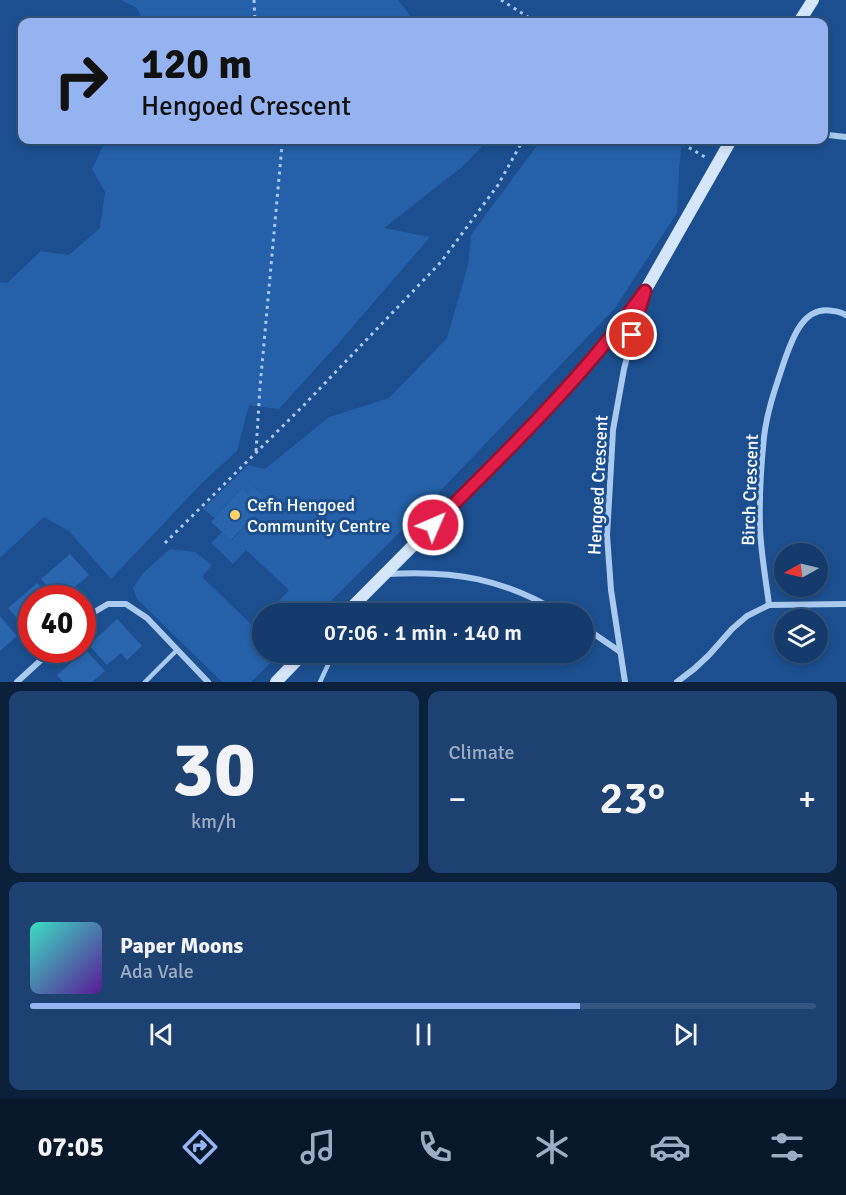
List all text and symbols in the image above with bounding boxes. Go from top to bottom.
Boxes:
text: 120 m [141,39,252,90]
icon: right [42,42,120,120]
text: Hengoed Crescent [141,90,351,123]
pin [606,309,657,360]
icon: arrive [615,318,648,351]
street label: Hengoed Crescent [583,415,613,555]
street label: Birch Crescent [737,434,763,546]
position arrow [401,493,465,557]
place label: Cefn Hengoed Community Centre [247,494,390,537]
marker: Cefn Hengoed Community Centre [228,508,242,522]
north arrow [774,543,828,597]
map controls [774,543,828,663]
speed limit sign: 40 [18,585,96,663]
button: layers [774,609,828,663]
text: 07:06 · 1 min · 140 m [324,619,522,646]
text: 30 [172,722,256,818]
text: Climate [449,740,514,765]
text: 23° [599,771,665,826]
text: − [449,779,466,820]
text: + [798,779,816,820]
text: km/h [191,809,236,834]
text: Paper Moons [120,932,243,959]
text: Ada Vale [120,959,194,984]
icon: previous [145,1018,178,1051]
icon: pause [407,1018,440,1051]
icon: next [669,1018,702,1051]
icon: directions [179,1126,221,1168]
icon: music [297,1126,339,1168]
icon: phone [414,1126,456,1168]
icon: climate [531,1126,573,1168]
icon: car [649,1126,691,1168]
icon: filters [766,1126,808,1168]
text: 07:05 [38,1131,104,1164]

